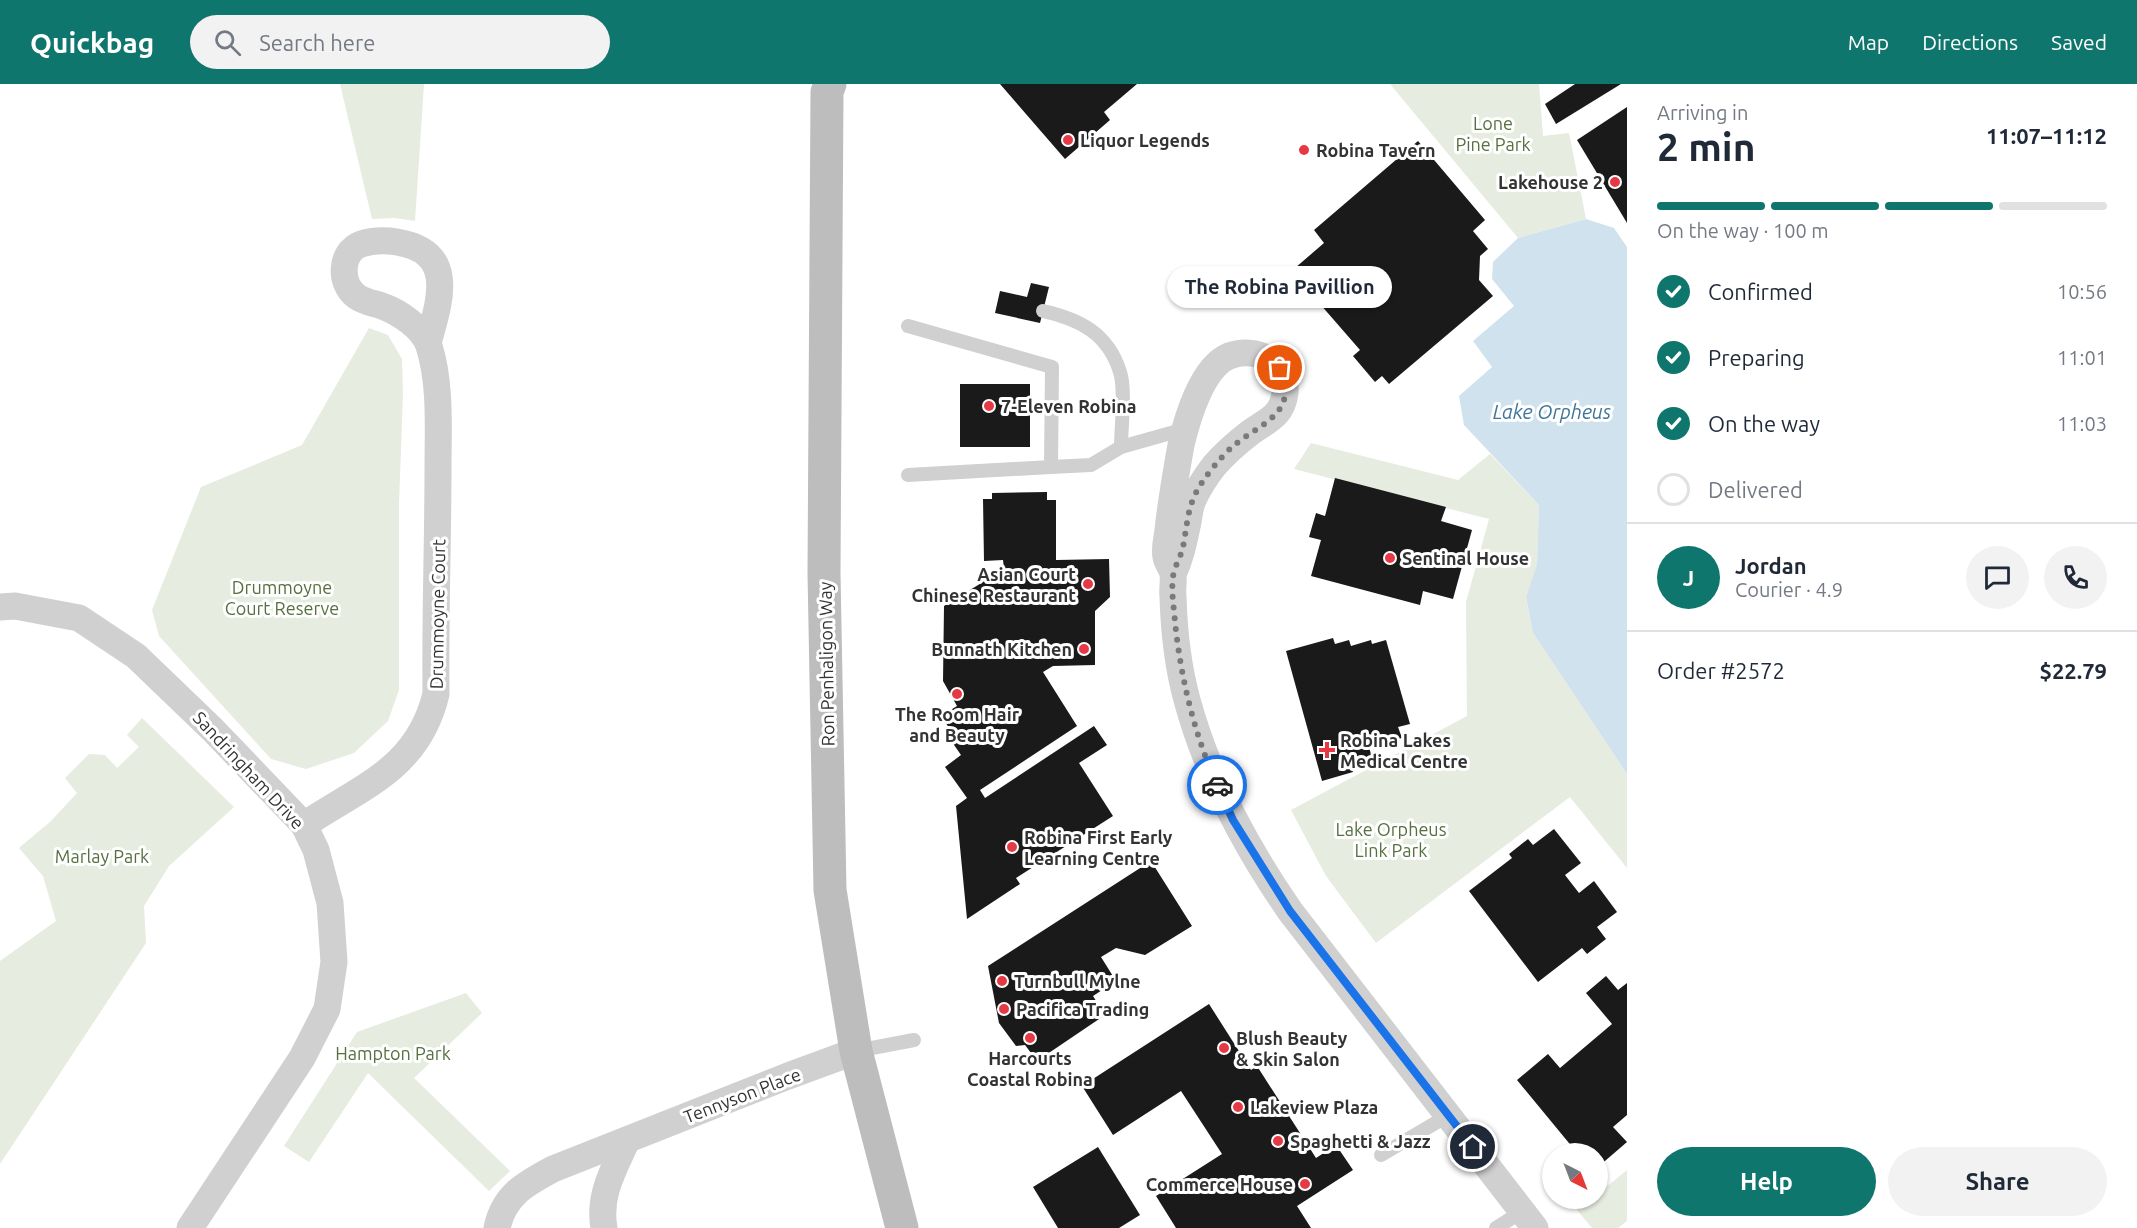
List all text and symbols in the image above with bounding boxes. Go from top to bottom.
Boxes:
search box [190,15,610,69]
icon: search [211,26,244,59]
text: Quickbag [30,27,154,58]
text: Search here [259,30,375,55]
text: Map [1848,30,1889,54]
text: Directions [1922,30,2018,54]
text: Saved [2051,30,2107,54]
text: Arriving in [1657,101,1748,124]
park label: Lone Pine Park [1455,113,1531,154]
text: 11:07–11:12 [1986,123,2107,148]
text: 2 min [1657,125,1756,168]
place label: Liquor Legends [1080,130,1210,150]
marker: Liquor Legends [1061,133,1075,147]
place label: Robina Tavern [1316,140,1436,160]
marker: Robina Tavern [1297,143,1311,157]
place label: Lakehouse 2 [1498,172,1603,192]
marker: Lakehouse 2 [1608,175,1622,189]
text: On the way · 100 m [1657,219,1829,242]
callout: The Robina Pavillion [1168,266,1392,308]
text: The Robina Pavillion [1184,275,1375,298]
icon: check [1657,275,1690,308]
text: Confirmed [1708,279,1813,304]
text: 10:56 [2057,280,2107,303]
icon: check [1657,341,1690,374]
pin [1254,342,1305,393]
text: Preparing [1708,345,1805,370]
text: 11:01 [2057,346,2107,369]
icon: bag [1263,351,1296,384]
place label: 7-Eleven Robina [1001,396,1137,416]
marker: 7-Eleven Robina [982,399,996,413]
water label: Lake Orpheus [1493,400,1612,423]
icon: check [1657,407,1690,440]
text: On the way [1708,411,1820,436]
text: 11:03 [2057,412,2107,435]
text: Delivered [1708,477,1803,502]
street label: Drummoyne Court [426,539,448,689]
button: chat [1966,546,2029,609]
button: phone [2044,546,2107,609]
place label: Sentinal House [1402,548,1529,568]
marker: Sentinal House [1383,551,1397,565]
text: Jordan [1735,553,1807,578]
place label: Asian Court Chinese Restaurant [912,564,1076,605]
text: J [1683,565,1694,590]
park label: Drummoyne Court Reserve [225,577,339,618]
marker: Asian Court Chinese Restaurant [1081,577,1095,591]
text: Courier · 4.9 [1735,578,1843,601]
street label: Ron Penhaligon Way [815,581,837,747]
place label: Bunnath Kitchen [931,639,1072,659]
marker: Bunnath Kitchen [1077,642,1091,656]
text: Order #2572 [1657,658,1785,683]
text: $22.79 [2040,658,2107,683]
marker: The Room Hair and Beauty [950,687,964,701]
place label: The Room Hair and Beauty [895,704,1020,745]
street label: Sandringham Drive [189,707,309,833]
place label: Robina Lakes Medical Centre [1340,730,1468,771]
marker: Robina Lakes Medical Centre [1318,741,1336,759]
courier [1187,755,1247,815]
icon: car [1201,769,1234,802]
park label: Lake Orpheus Link Park [1336,819,1447,860]
place label: Robina First Early Learning Centre [1024,827,1173,868]
marker: Robina First Early Learning Centre [1005,840,1019,854]
park label: Marlay Park [55,846,149,866]
place label: Turnbull Mylne [1014,971,1141,991]
marker: Turnbull Mylne [995,974,1009,988]
place label: Pacifica Trading [1016,999,1149,1019]
marker: Pacifica Trading [997,1002,1011,1016]
place label: Blush Beauty & Skin Salon [1236,1028,1348,1069]
marker: Harcourts Coastal Robina [1023,1031,1037,1045]
marker: Blush Beauty & Skin Salon [1217,1041,1231,1055]
park label: Hampton Park [335,1043,451,1063]
place label: Harcourts Coastal Robina [967,1048,1093,1089]
street label: Tennyson Place [681,1063,803,1127]
place label: Lakeview Plaza [1250,1097,1378,1117]
marker: Lakeview Plaza [1231,1100,1245,1114]
pin [1447,1121,1498,1172]
icon: home [1456,1130,1489,1163]
place label: Spaghetti & Jazz [1290,1131,1431,1151]
marker: Spaghetti & Jazz [1271,1134,1285,1148]
north arrow [1542,1143,1608,1209]
map controls [1542,1143,1608,1209]
button: Help [1657,1147,1876,1216]
button: Share [1888,1147,2107,1216]
place label: Commerce House [1146,1174,1293,1194]
marker: Commerce House [1298,1177,1312,1191]

